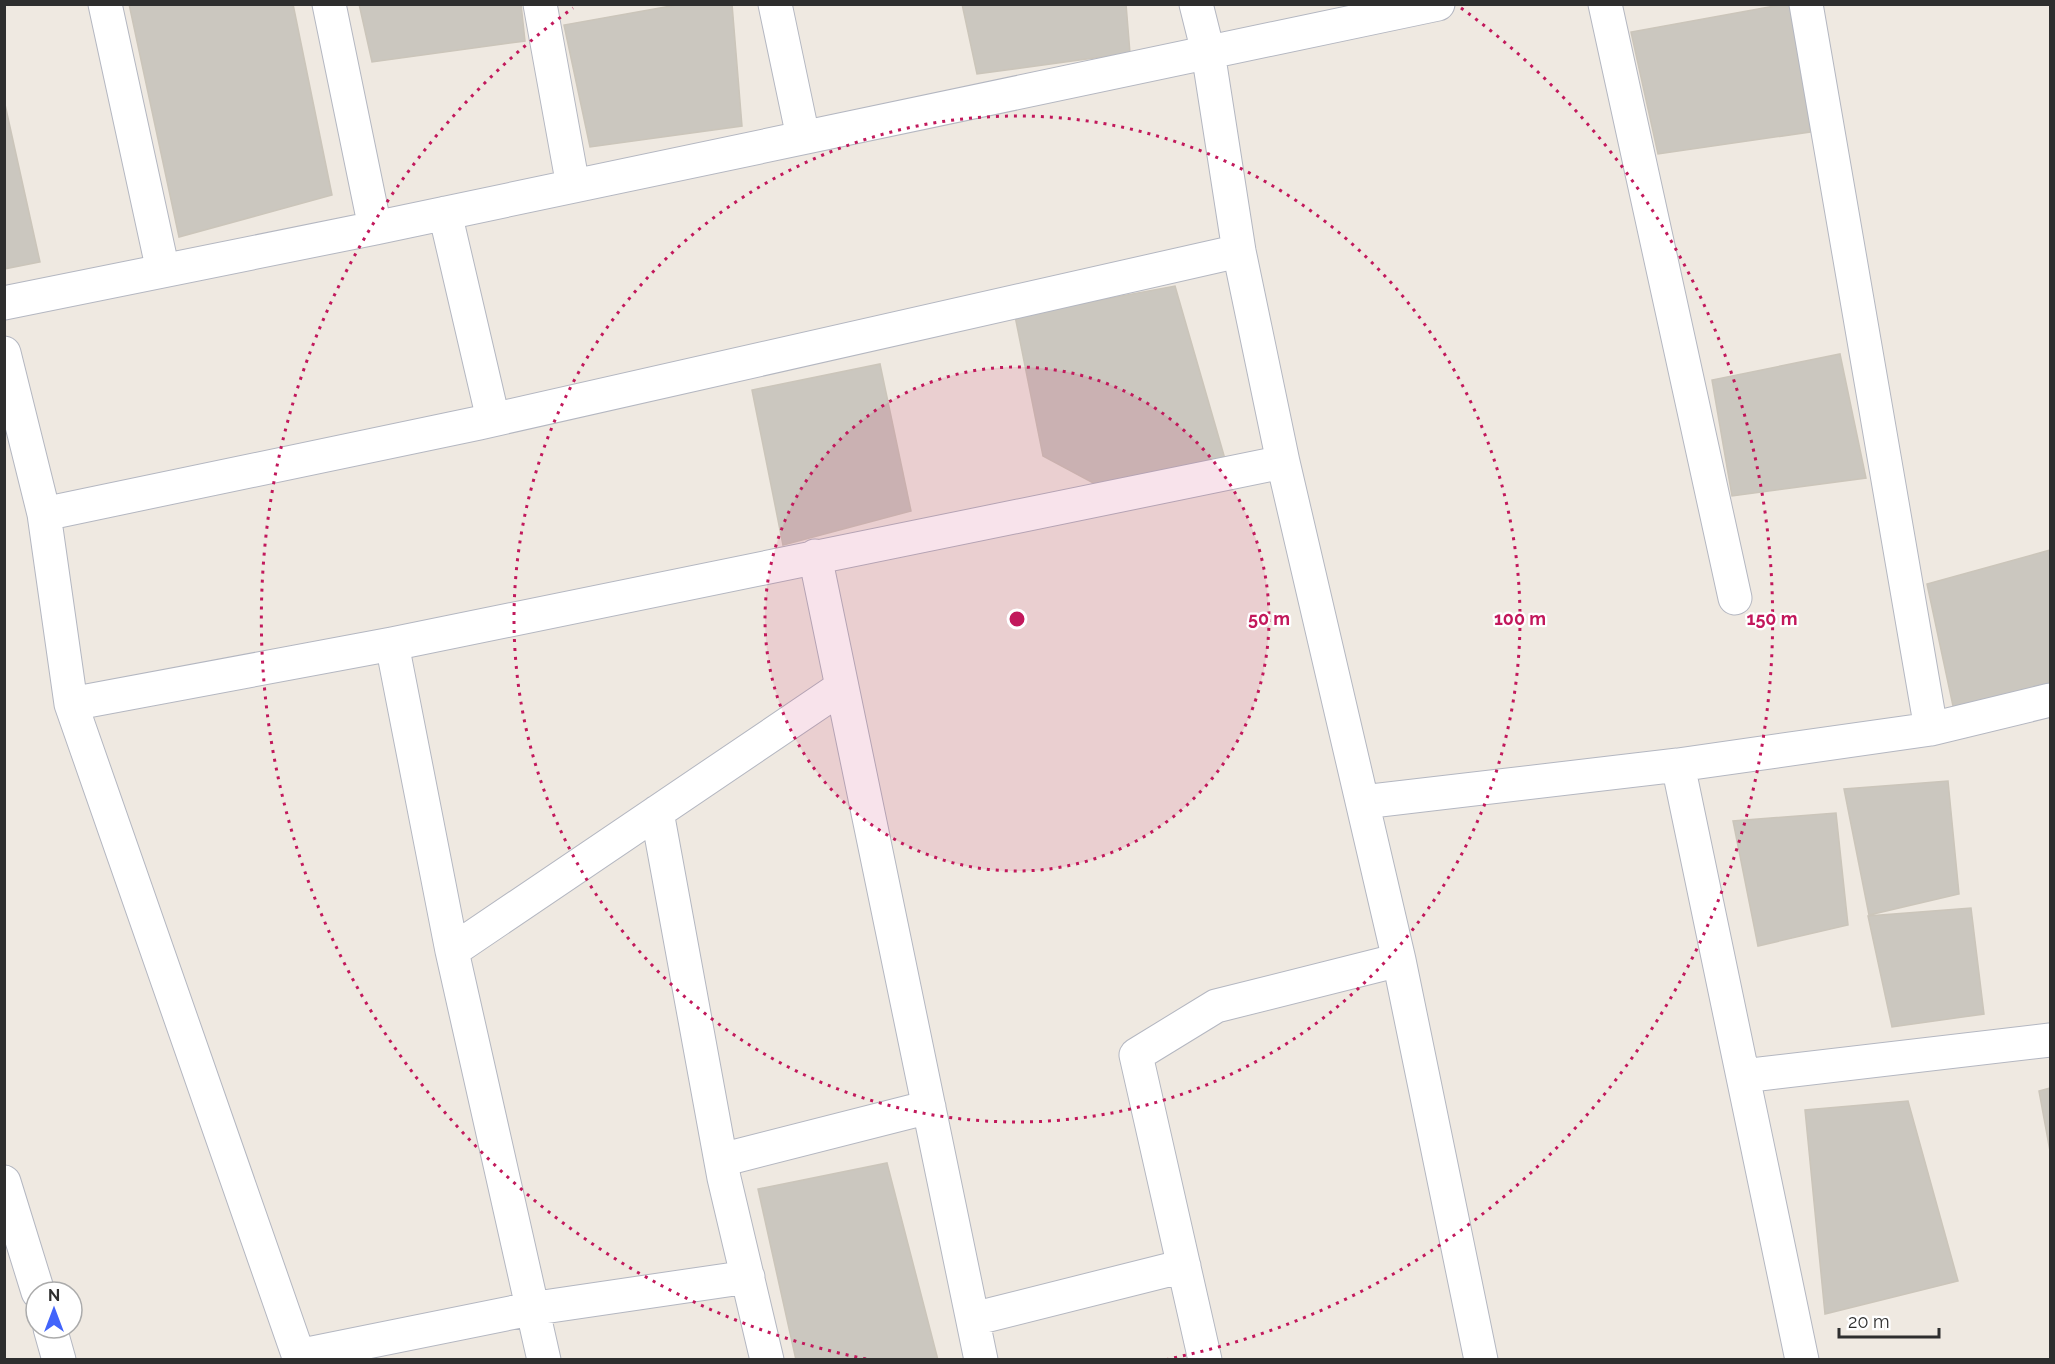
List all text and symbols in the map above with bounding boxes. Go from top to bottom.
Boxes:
text: 50 m [1248,608,1290,629]
text: 100 m [1494,608,1546,629]
text: 150 m [1747,608,1798,629]
centre of rings [1007,609,1027,629]
north arrow [24,1280,84,1340]
text: N [48,1286,60,1305]
scale bar [1839,1301,1940,1339]
text: 20 m [1848,1311,1890,1332]

